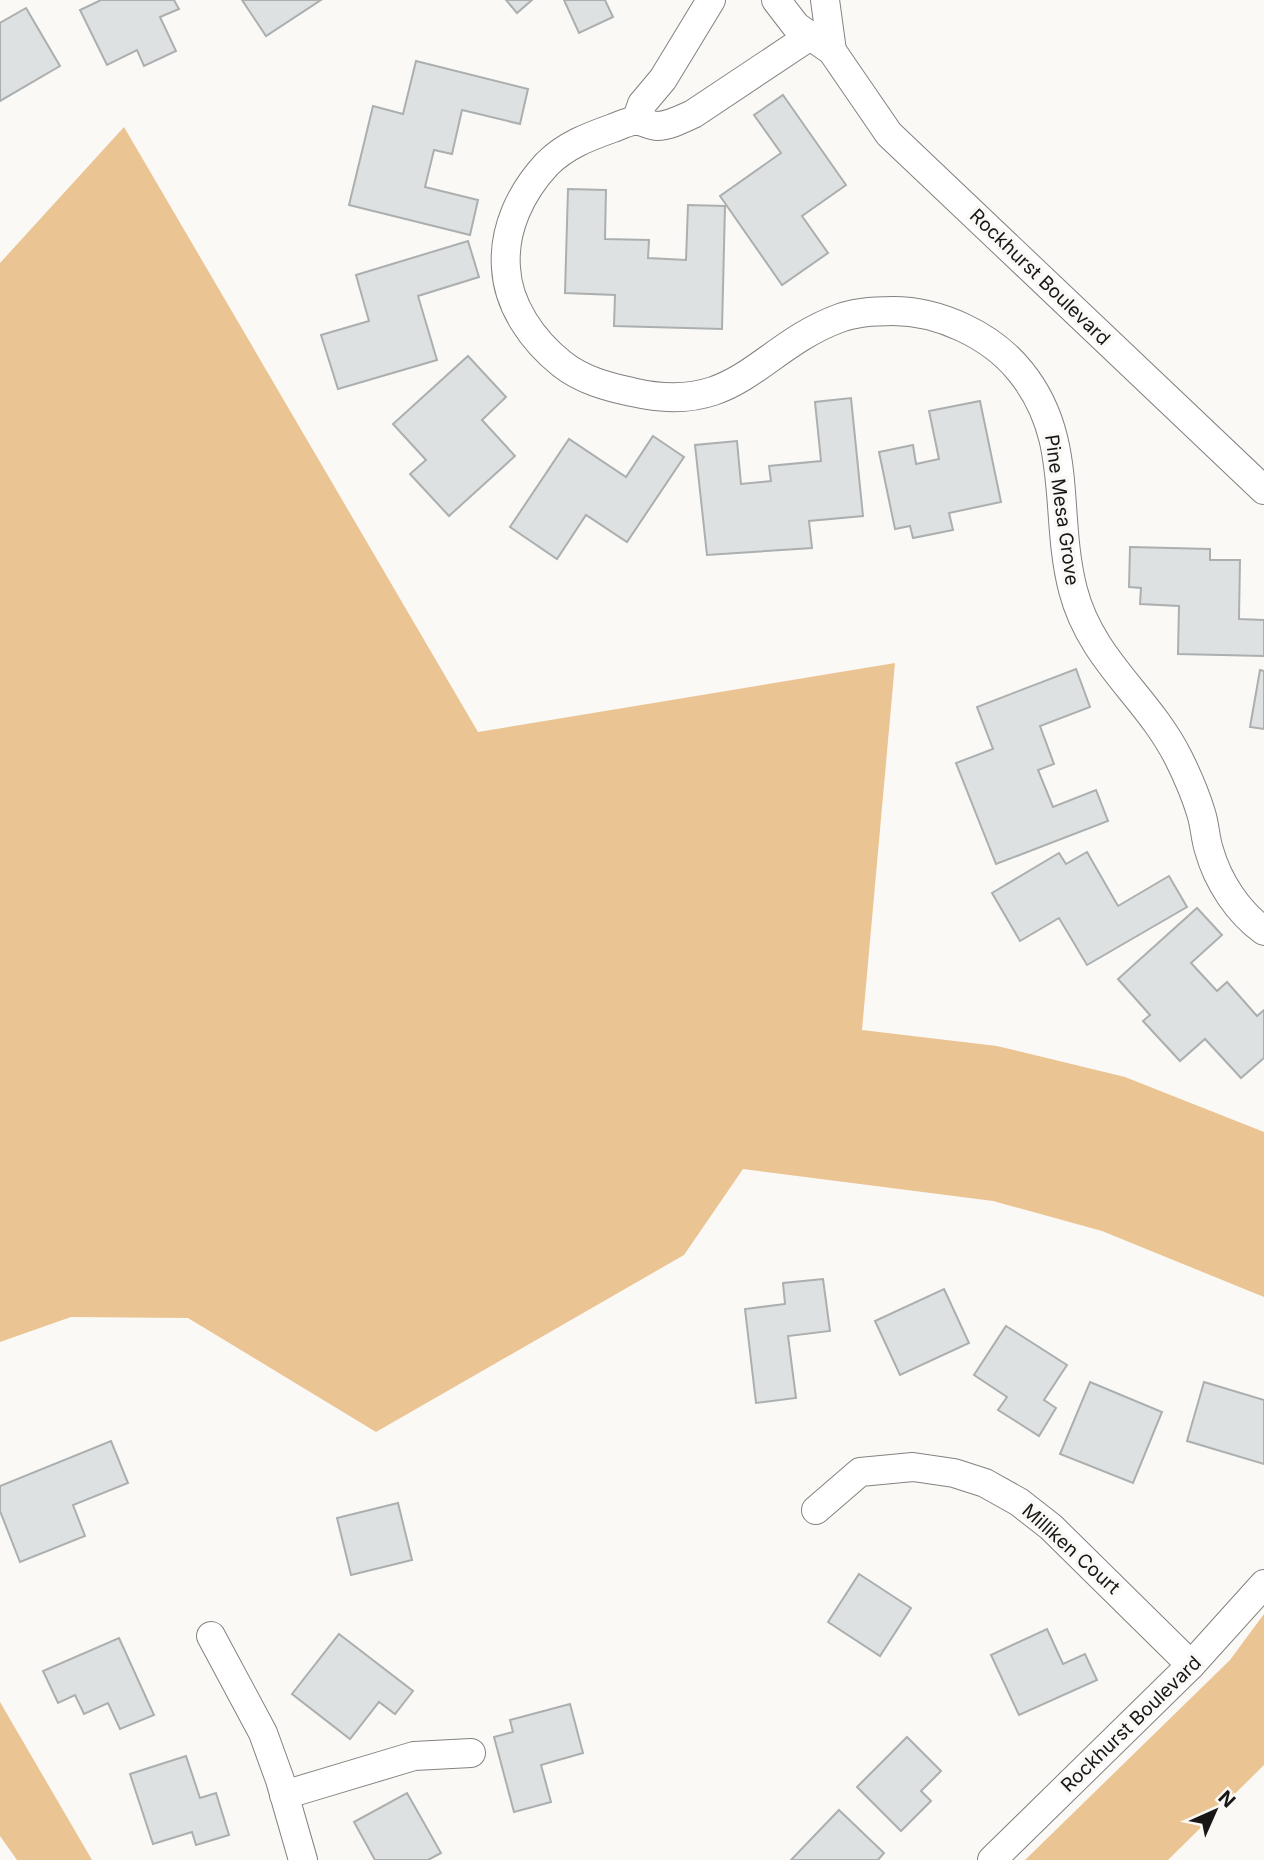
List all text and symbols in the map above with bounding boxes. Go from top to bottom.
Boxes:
street label: Rockhurst Boulevard [965,204,1115,350]
street label: Pine Mesa Grove [1040,433,1084,587]
street label: Milliken Court [1017,1499,1125,1599]
street label: Rockhurst Boulevard [1056,1651,1206,1797]
north arrow [1180,1776,1250,1846]
text: N [1213,1786,1240,1813]

